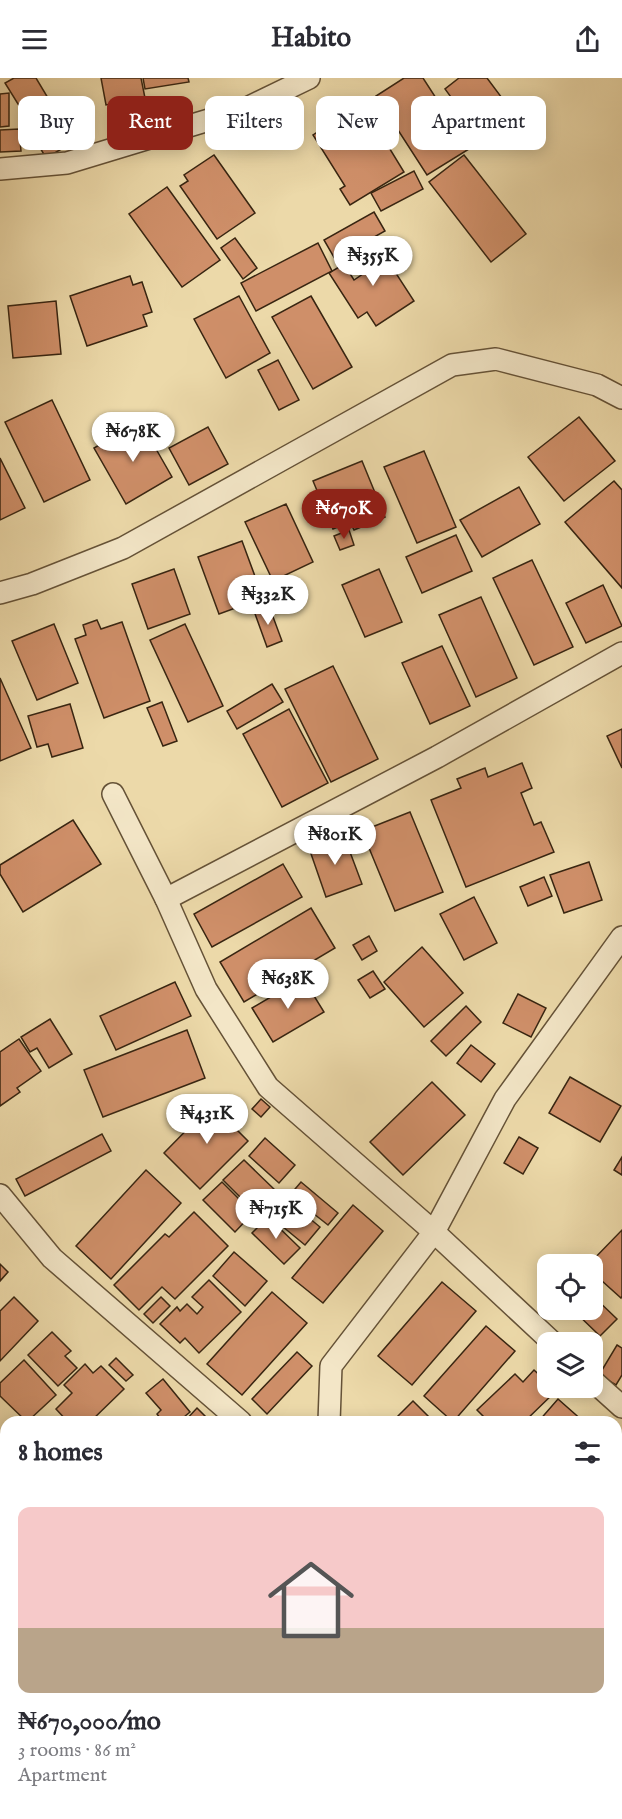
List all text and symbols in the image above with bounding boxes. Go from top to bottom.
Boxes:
text: Habito [271,22,351,56]
icon: menu [18,23,51,56]
icon: share [571,23,604,56]
chip: Buy [18,96,95,150]
chip: Rent [107,96,193,150]
chip: Filters [205,96,304,150]
chip: New [316,96,399,150]
chip: Apartment [411,96,546,150]
pin: ₦355K [331,236,415,287]
text: ₦355K [348,243,398,268]
pin: ₦678K [91,412,175,463]
text: ₦678K [106,419,160,444]
pin: ₦670K [302,489,386,540]
text: ₦670K [316,496,372,521]
pin: ₦332K [226,575,310,626]
text: ₦332K [241,582,295,607]
pin: ₦801K [293,815,377,866]
text: ₦801K [308,822,362,847]
pin: ₦638K [246,959,330,1010]
text: ₦638K [262,966,314,991]
pin: ₦431K [165,1094,249,1145]
text: ₦431K [180,1101,234,1126]
pin: ₦715K [234,1189,318,1240]
text: ₦715K [250,1196,302,1221]
map controls [537,1254,603,1398]
button: locate [537,1254,603,1320]
button: layers [537,1332,603,1398]
text: 8 homes [18,1436,103,1469]
icon: filters [571,1436,604,1469]
icon: home [257,1546,365,1654]
text: ₦670,000/mo [18,1705,161,1738]
text: 3 rooms · 86 m² [18,1738,136,1763]
text: Apartment [18,1763,107,1788]

